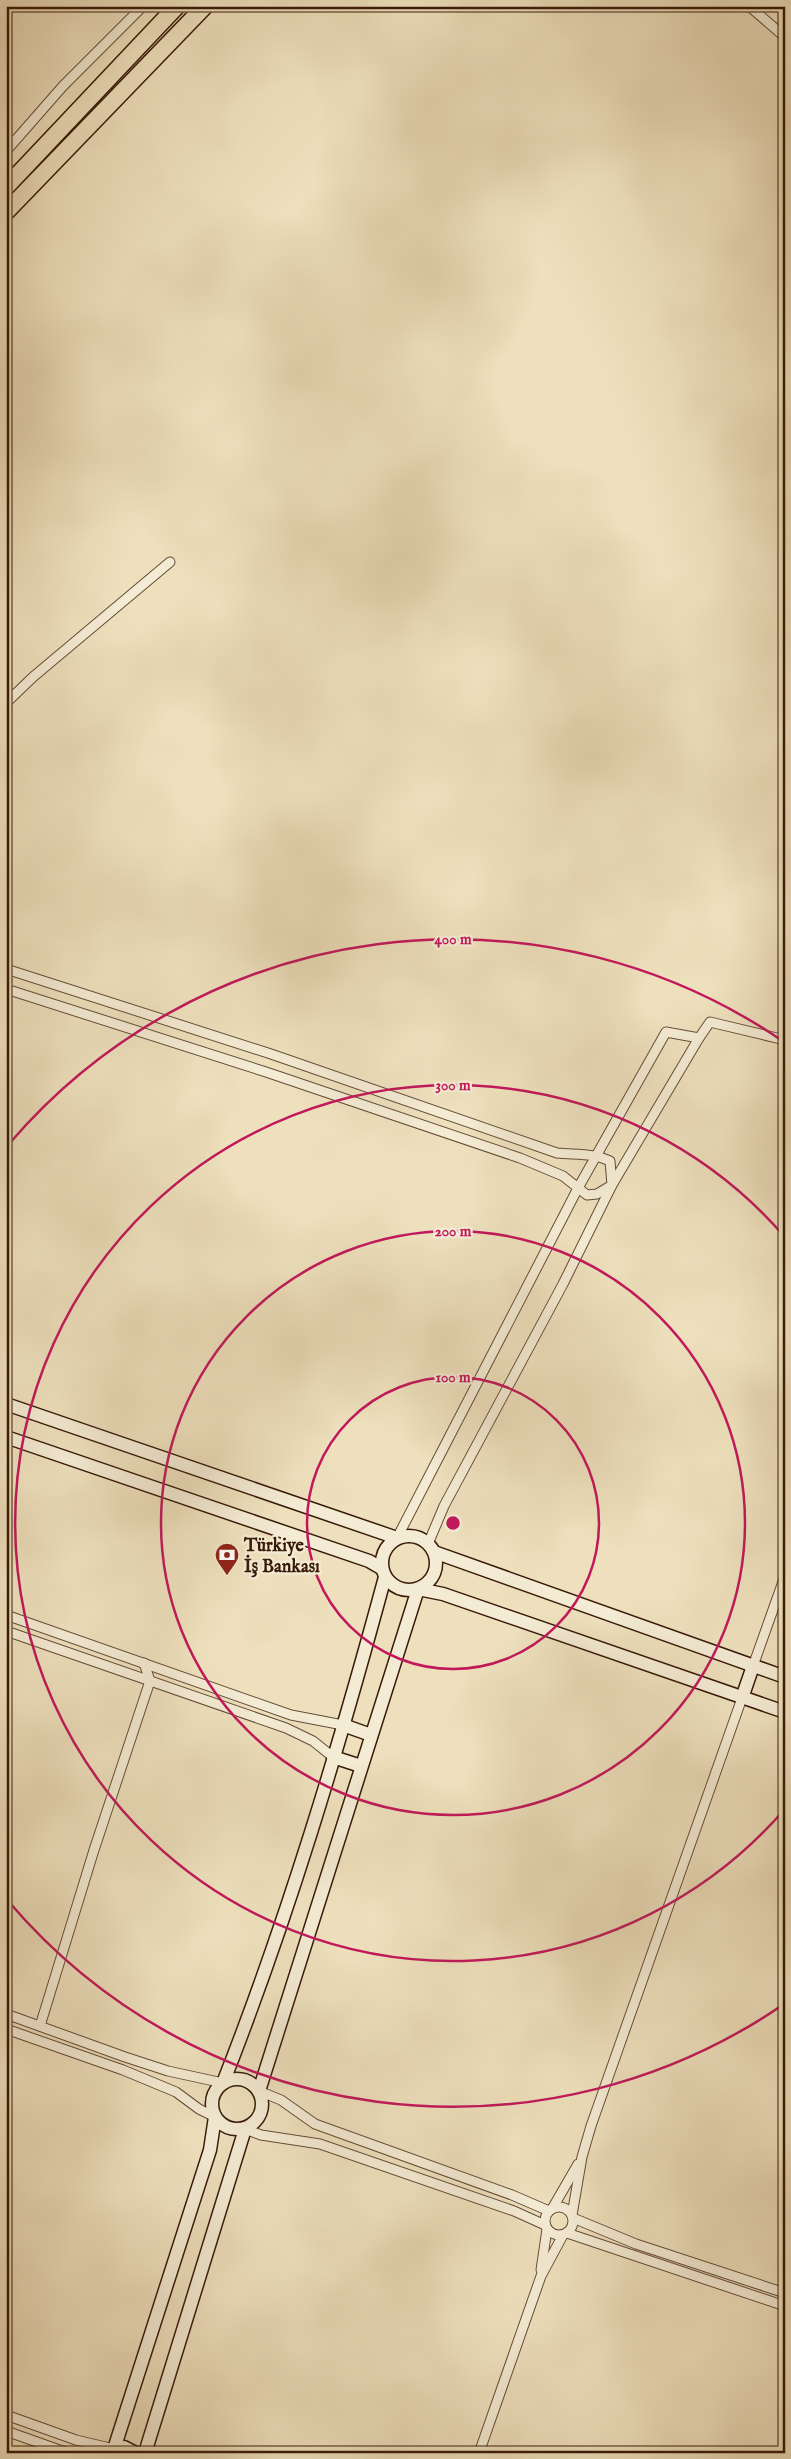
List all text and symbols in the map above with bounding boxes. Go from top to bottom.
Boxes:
text: 400 m [435,930,472,949]
text: 300 m [435,1076,471,1095]
text: 200 m [435,1222,472,1241]
text: 100 m [435,1368,471,1387]
centre of rings [444,1514,462,1532]
place label: Türkiye İş Bankası [243,1535,320,1579]
bank icon: Türkiye İş Bankası [214,1542,240,1576]

